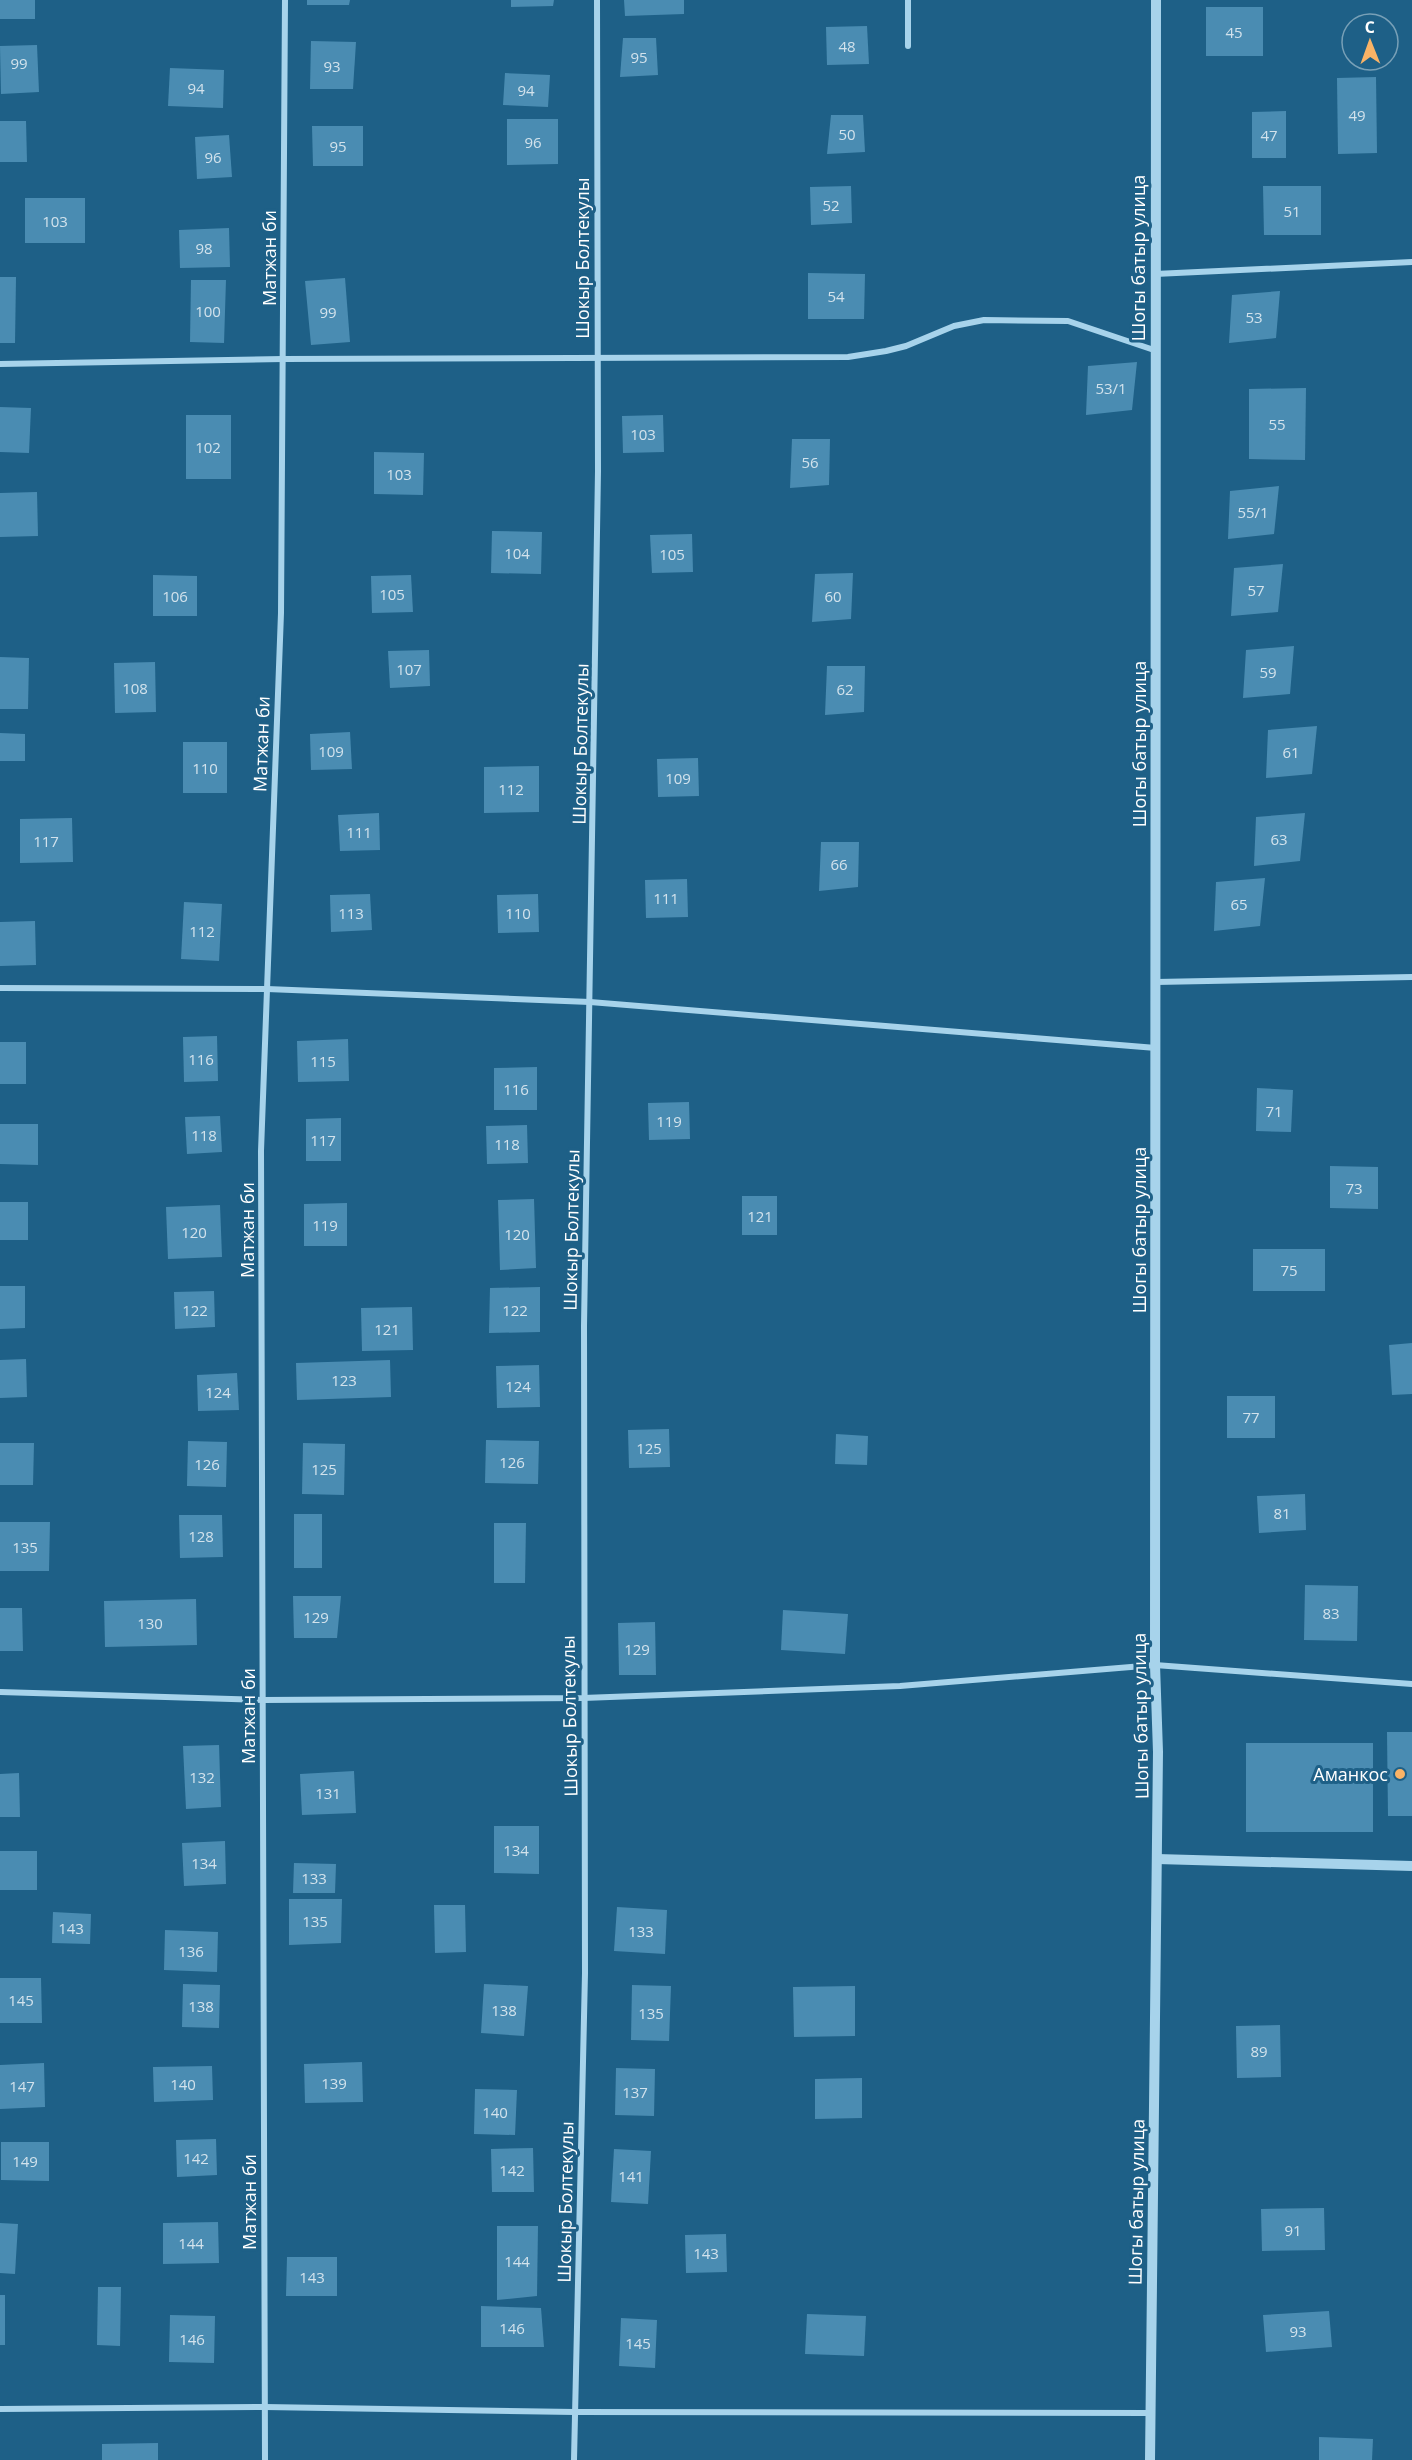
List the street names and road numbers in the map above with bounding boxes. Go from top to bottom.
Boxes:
street label: Шогы батыр улица [1126,175,1150,341]
street label: Шокыр Болтекулы [570,177,594,339]
street label: Матжан би [257,210,281,306]
street label: Шогы батыр улица [1127,661,1151,827]
street label: Шокыр Болтекулы [567,663,593,825]
street label: Матжан би [247,696,275,792]
street label: Шогы батыр улица [1127,1147,1151,1313]
street label: Шокыр Болтекулы [558,1149,584,1311]
street label: Матжан би [235,1182,259,1278]
street label: Шогы батыр улица [1127,1633,1153,1799]
street label: Шокыр Болтекулы [556,1635,582,1797]
street label: Матжан би [236,1668,260,1764]
street label: Шогы батыр улица [1123,2119,1149,2285]
street label: Шокыр Болтекулы [552,2121,578,2283]
street label: Матжан би [237,2154,261,2250]

